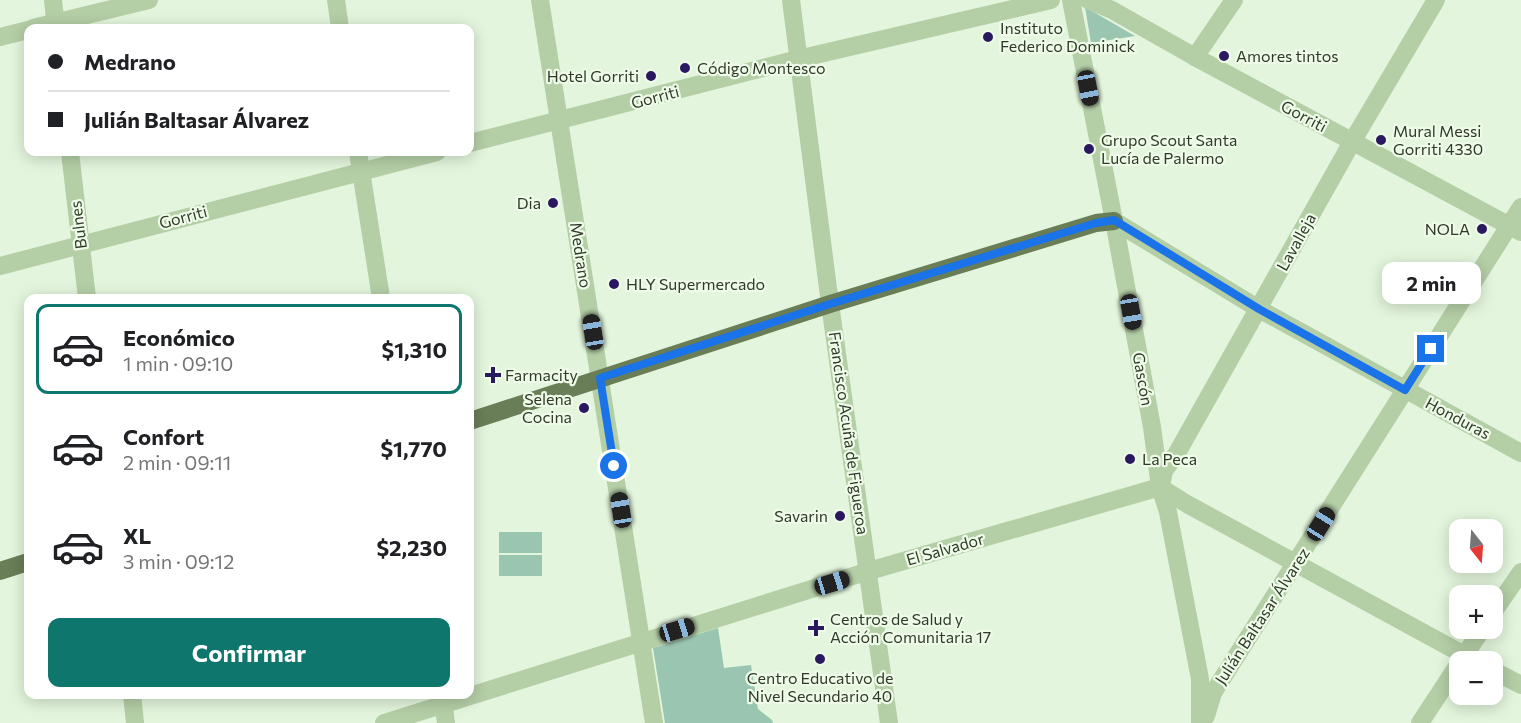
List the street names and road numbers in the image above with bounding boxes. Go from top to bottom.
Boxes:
street label: Gorriti [629,81,681,112]
street label: Gorriti [1278,96,1330,135]
street label: Bulnes [65,200,90,250]
street label: Gorriti [157,201,209,232]
street label: Lavalleja [1272,210,1319,274]
street label: Medrano [567,221,596,289]
street label: Francisco Acuña de Figueroa [826,330,873,536]
street label: Gascón [1129,351,1158,407]
street label: Honduras [1423,393,1494,443]
street label: El Salvador [904,528,987,569]
street label: Julián Baltasar Álvarez [1210,544,1313,688]

